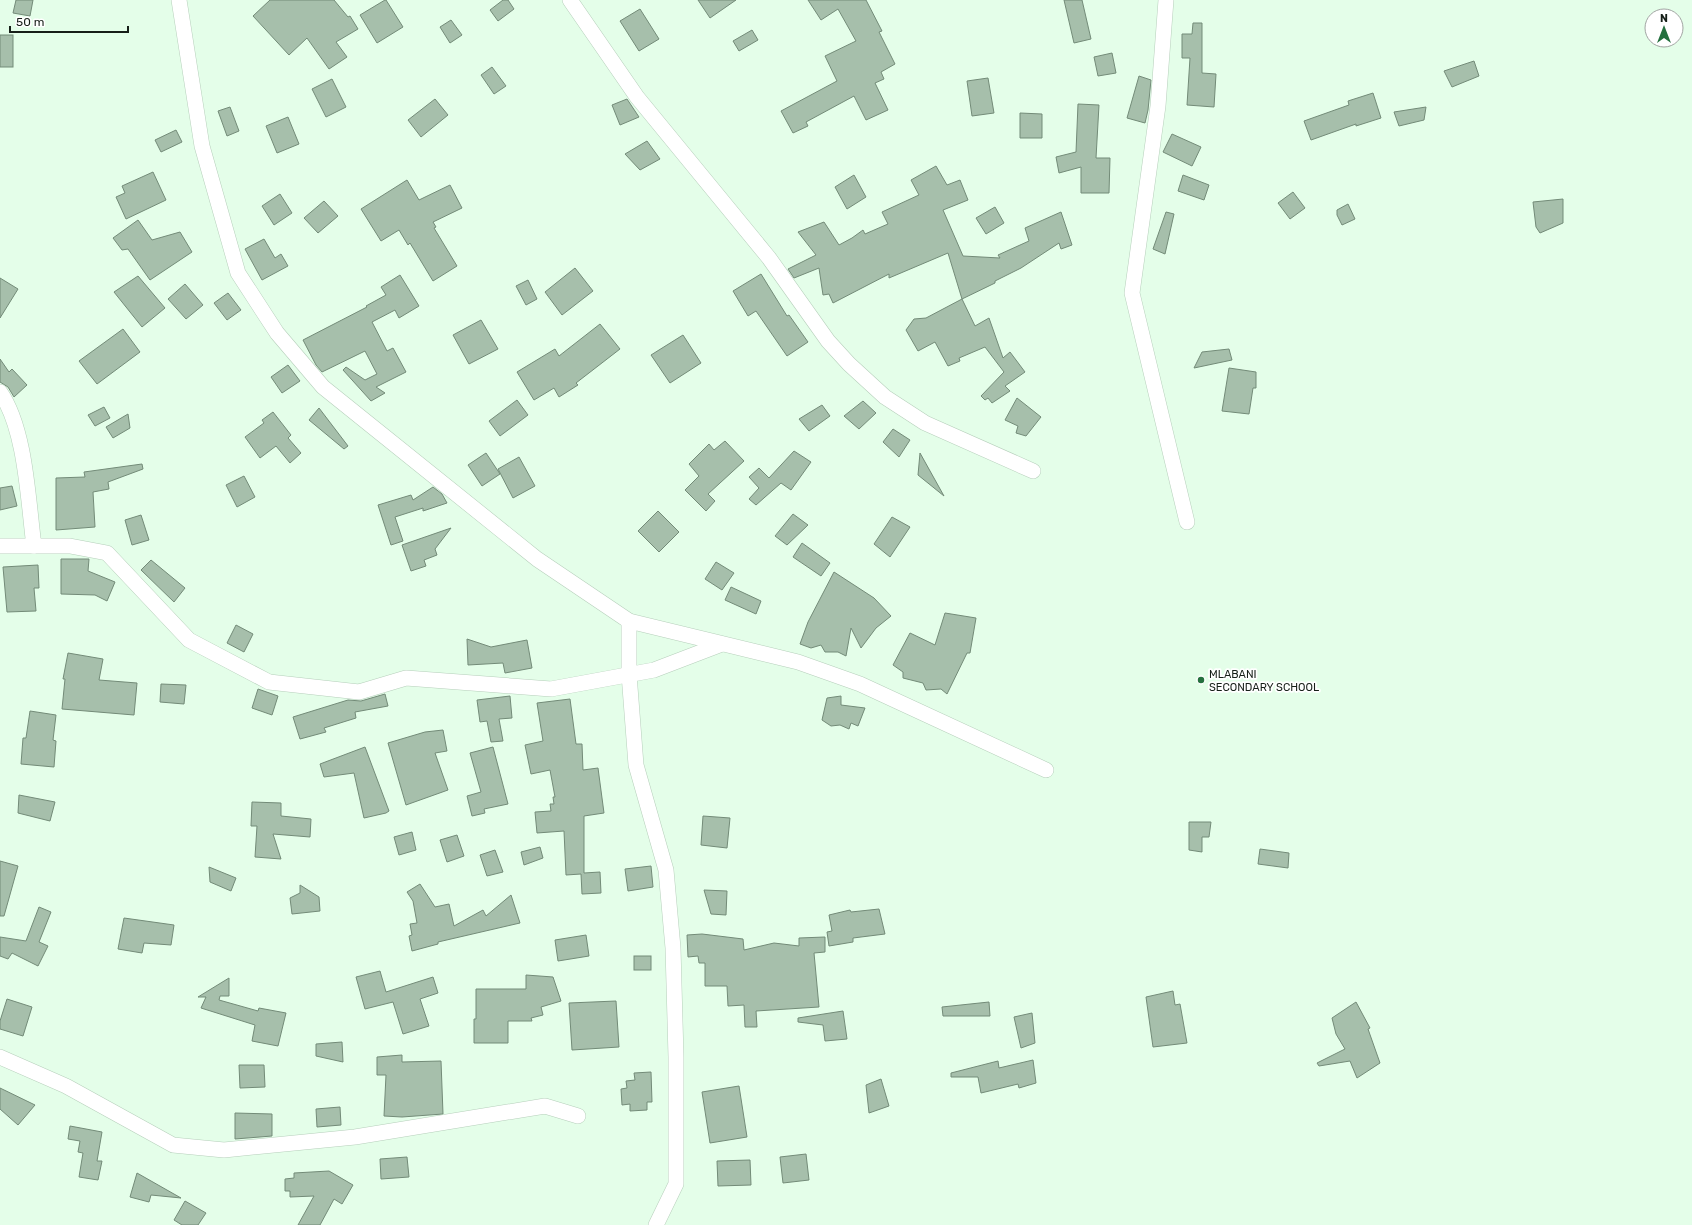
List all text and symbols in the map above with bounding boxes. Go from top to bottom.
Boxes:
scale bar [10,8,128,34]
north arrow [1644,8,1684,48]
text: N [1660,12,1668,25]
text: 50 m [16,15,44,29]
place label: MLABANI SECONDARY SCHOOL [1209,668,1319,694]
marker: MLABANI SECONDARY SCHOOL [1196,675,1206,685]

